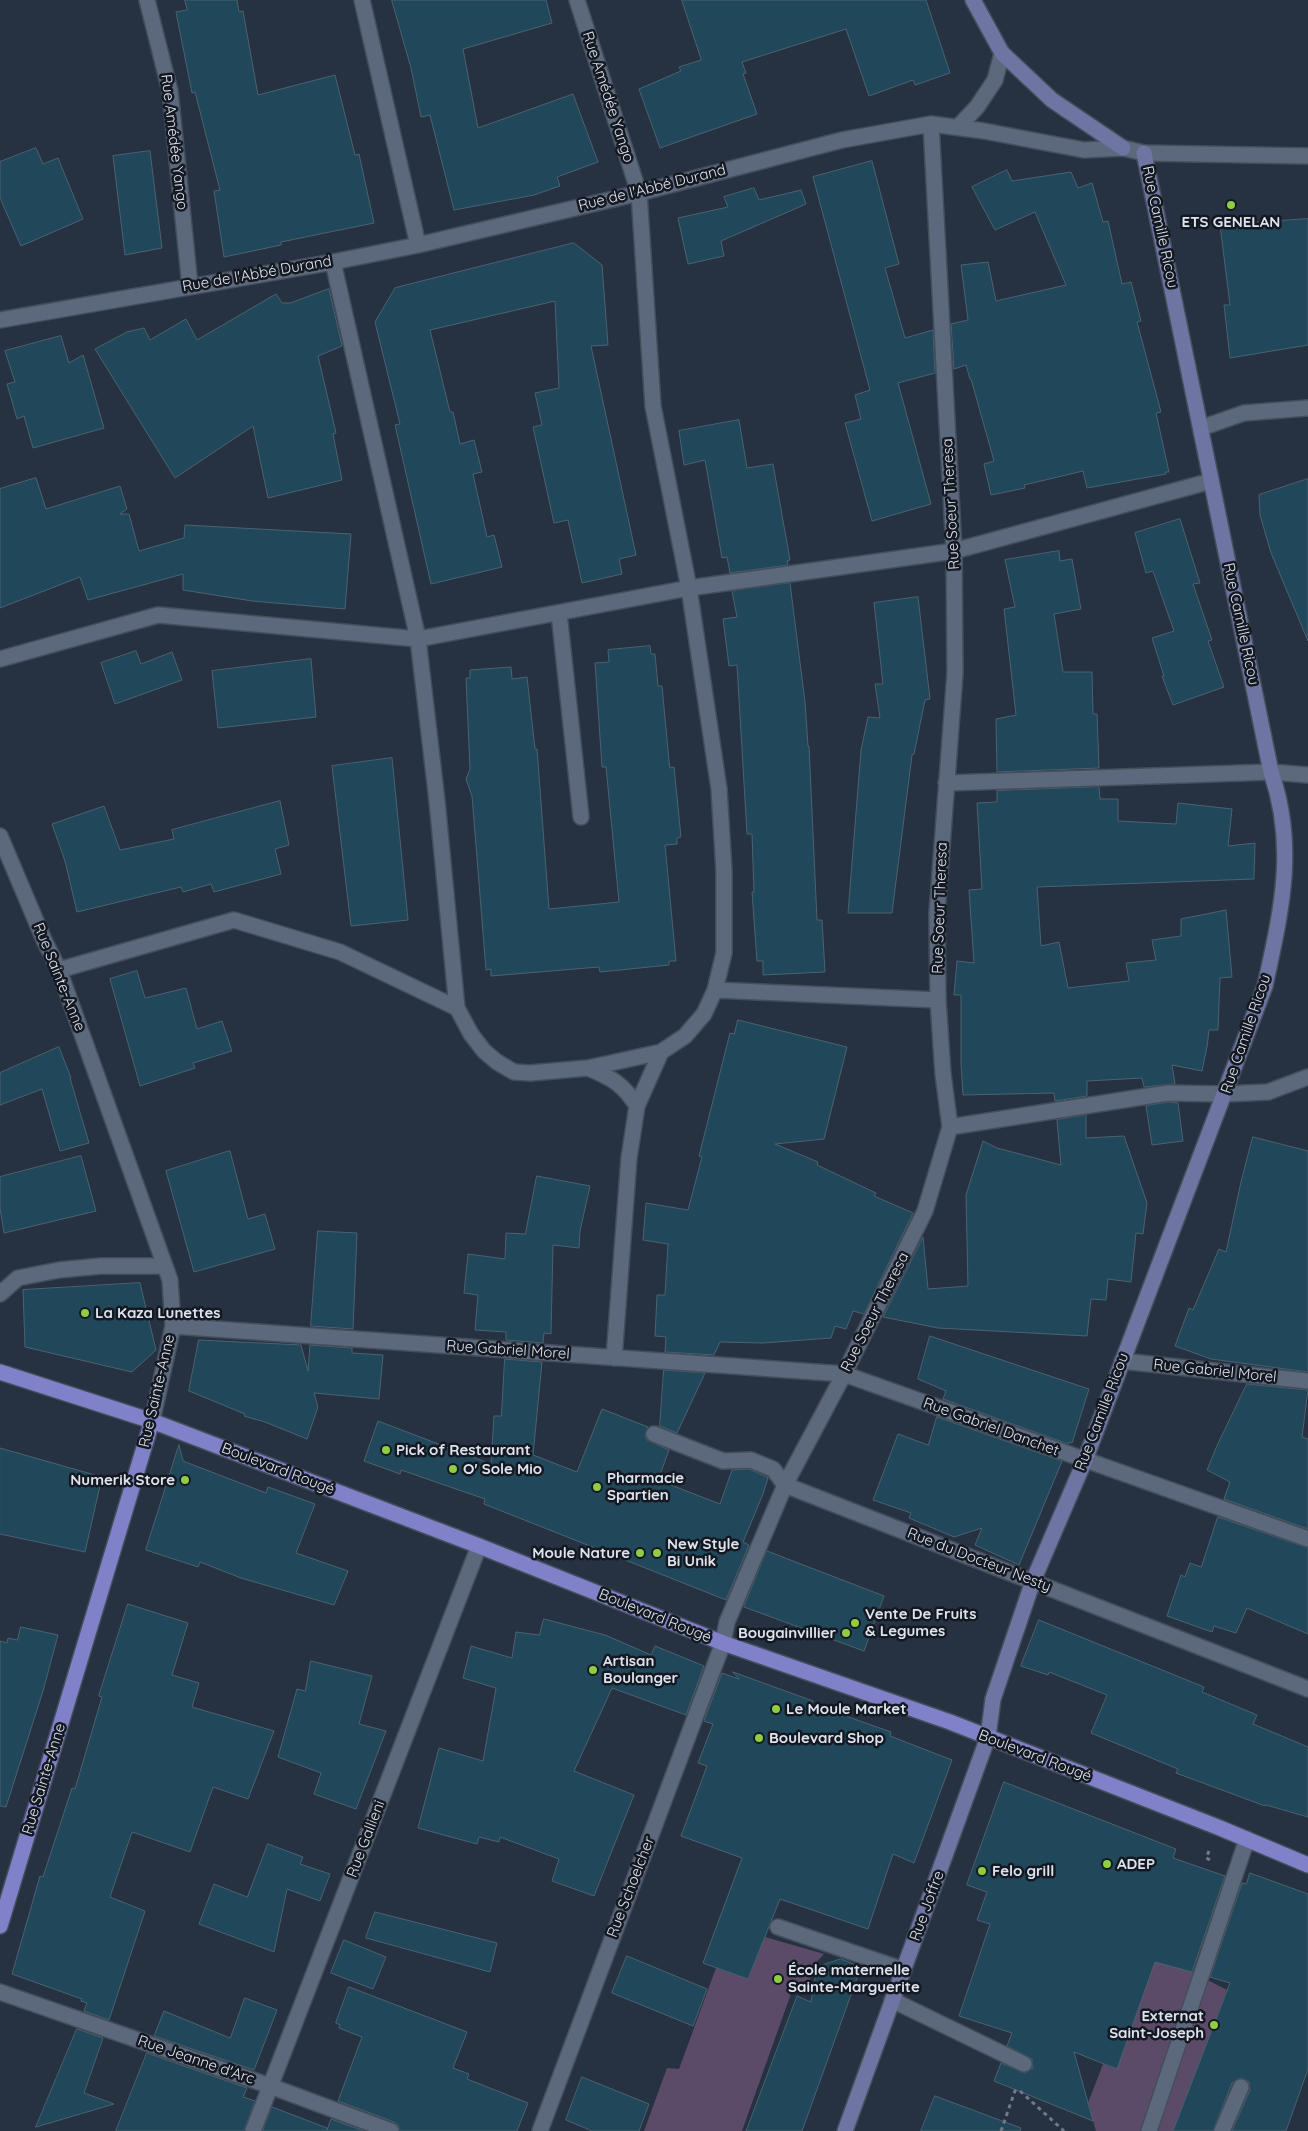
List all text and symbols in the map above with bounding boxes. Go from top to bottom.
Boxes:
street label: Rue Amédée Yango [578,29,638,165]
street label: Rue Amédée Yango [157,73,191,211]
street label: Rue de l'Abbé Durand [576,161,728,215]
street label: Rue Camille Ricou [1138,164,1182,290]
marker: ETS GENELAN [1225,199,1237,211]
place label: ETS GENELAN [1182,213,1280,231]
street label: Rue de l'Abbé Durand [181,252,333,296]
street label: Rue Soeur Theresa [939,438,963,570]
street label: Rue Camille Ricou [1219,561,1263,687]
street label: Rue Soeur Theresa [929,842,951,974]
street label: Rue Sainte-Anne [29,920,89,1034]
street label: Rue Camille Ricou [1217,972,1275,1096]
street label: Rue Soeur Theresa [837,1249,913,1375]
place label: La Kaza Lunettes [95,1304,220,1322]
marker: La Kaza Lunettes [79,1307,91,1319]
street label: Rue Sainte-Anne [135,1333,179,1449]
street label: Rue Gabriel Morel [446,1337,570,1363]
street label: Rue Camille Ricou [1071,1351,1133,1473]
street label: Rue Gabriel Morel [1153,1356,1277,1386]
street label: Rue Gabriel Danchet [921,1394,1061,1460]
street label: Boulevard Rougé [219,1439,337,1499]
place label: Pick of Restaurant [396,1441,531,1459]
marker: Pick of Restaurant [380,1444,392,1456]
place label: O' Sole Mio [463,1460,542,1478]
marker: O' Sole Mio [447,1463,459,1475]
place label: Pharmacie Spartien [607,1469,684,1504]
place label: Numerik Store [70,1471,175,1489]
marker: Numerik Store [179,1474,191,1486]
marker: Pharmacie Spartien [591,1481,603,1493]
street label: Rue du Docteur Nesty [905,1524,1053,1596]
place label: New Style Bi Unik [667,1535,739,1570]
place label: Moule Nature [532,1544,630,1562]
marker: Moule Nature [634,1547,646,1559]
marker: New Style Bi Unik [651,1547,663,1559]
street label: Boulevard Rougé [596,1585,714,1647]
place label: Vente De Fruits & Legumes [865,1605,976,1640]
marker: Vente De Fruits & Legumes [849,1617,861,1629]
place label: Bougainvillier [738,1624,836,1642]
marker: Bougainvillier [840,1627,852,1639]
place label: Artisan Boulanger [603,1652,678,1687]
marker: Artisan Boulanger [587,1664,599,1676]
place label: Le Moule Market [786,1700,906,1718]
marker: Le Moule Market [770,1703,782,1715]
street label: Rue Sainte-Anne [19,1721,69,1837]
street label: Boulevard Rougé [976,1726,1094,1786]
place label: Boulevard Shop [769,1729,884,1747]
marker: Boulevard Shop [753,1732,765,1744]
street label: Rue Gallieni [343,1798,389,1880]
street label: Rue Schoelcher [603,1834,659,1940]
place label: ADEP [1117,1855,1155,1873]
marker: ADEP [1101,1858,1113,1870]
place label: Felo grill [992,1862,1054,1880]
marker: Felo grill [976,1865,988,1877]
street label: Rue Joffre [906,1868,948,1944]
place label: École maternelle Sainte-Marguerite [788,1961,920,1996]
marker: École maternelle Sainte-Marguerite [772,1973,784,1985]
place label: Externat Saint-Joseph [1109,2007,1204,2042]
marker: Externat Saint-Joseph [1208,2019,1220,2031]
street label: Rue Jeanne d'Arc [135,2032,257,2088]

